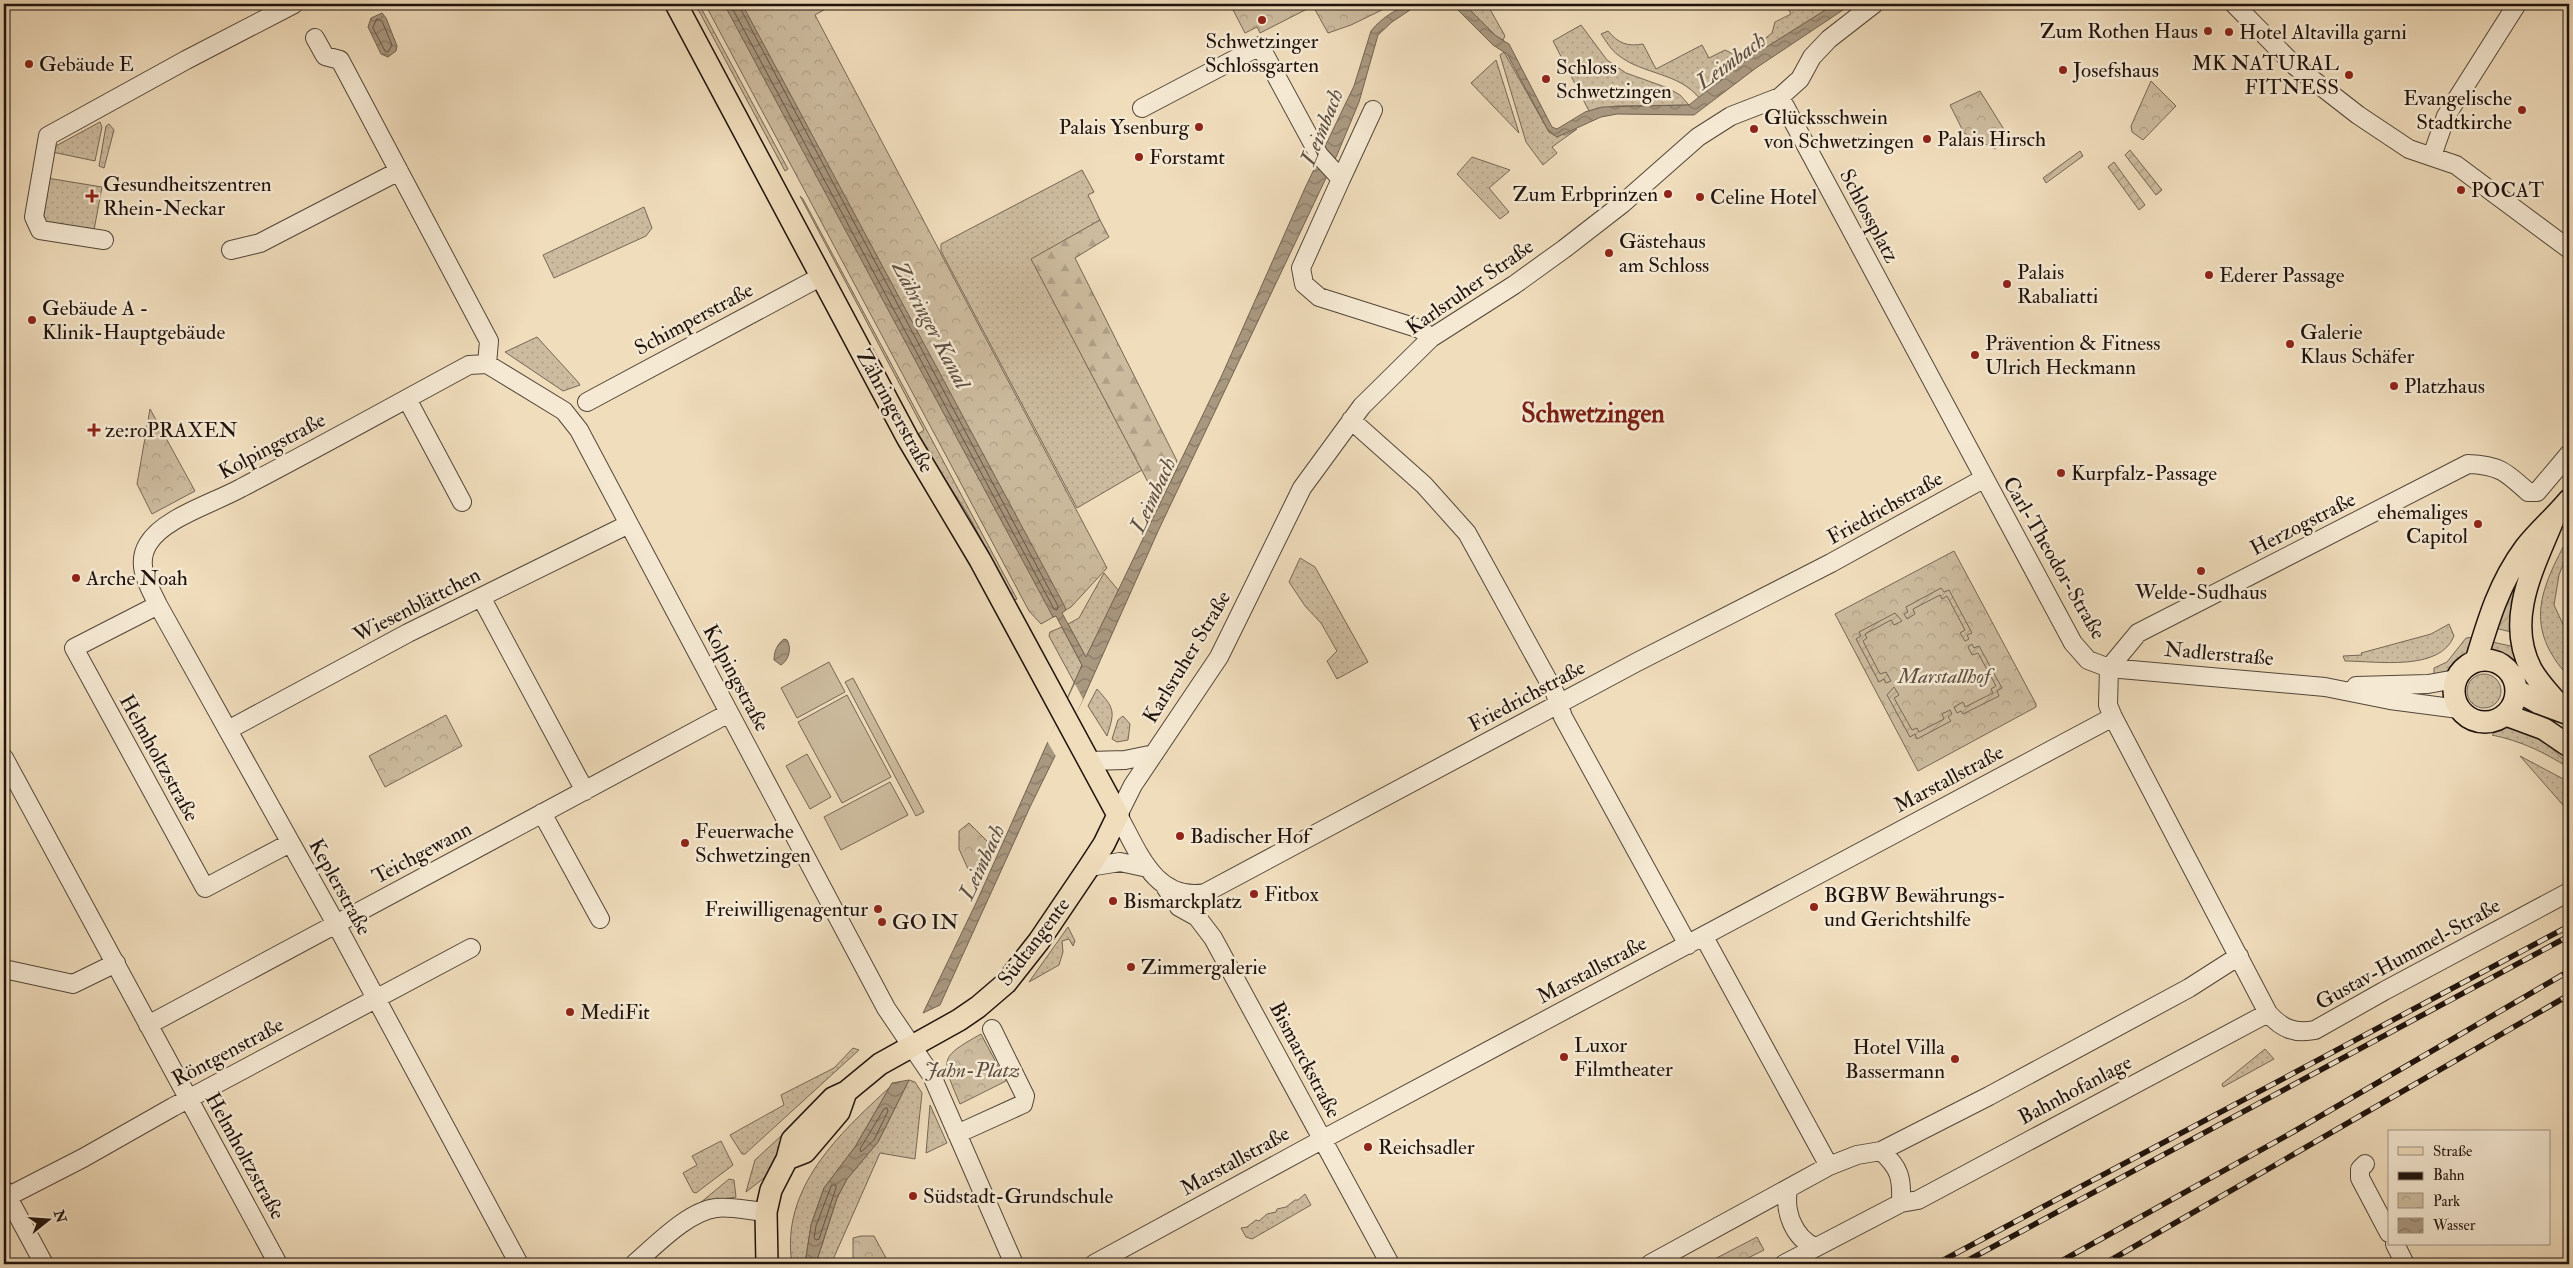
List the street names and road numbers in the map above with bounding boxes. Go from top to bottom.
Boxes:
street label: Schlossplatz [1833,164,1905,268]
street label: Karlsruher Straße [1401,233,1539,341]
street label: Schimperstraße [630,276,758,362]
street label: Zähringerstraße [850,344,940,478]
street label: Kolpingstraße [214,406,330,486]
street label: Friedrichstraße [1822,465,1948,551]
street label: Carl-Theodor-Straße [1996,472,2112,644]
street label: Herzogstraße [2246,486,2360,562]
street label: Wiesenblättchen [348,561,485,649]
street label: Karlsruher Straße [1137,586,1237,728]
street label: Kolpingstraße [696,620,776,736]
street label: Nadlerstraße [2163,636,2275,672]
street label: Friedrichstraße [1464,654,1590,738]
street label: Helmholtzstraße [113,690,205,826]
street label: Marstallstraße [1889,739,2009,819]
street label: Teichgewann [368,815,477,890]
street label: Keplerstraße [302,834,378,940]
street label: Südtangente [992,892,1076,992]
street label: Gustav-Hummel-Straße [2311,892,2505,1016]
street label: Marstallstraße [1532,930,1652,1010]
street label: Bismarckstraße [1263,997,1347,1123]
street label: Röntgenstraße [167,1011,289,1093]
street label: Bahnhofanlage [2014,1049,2137,1131]
street label: Helmholtzstraße [199,1088,291,1224]
street label: Marstallstraße [1176,1120,1294,1202]

